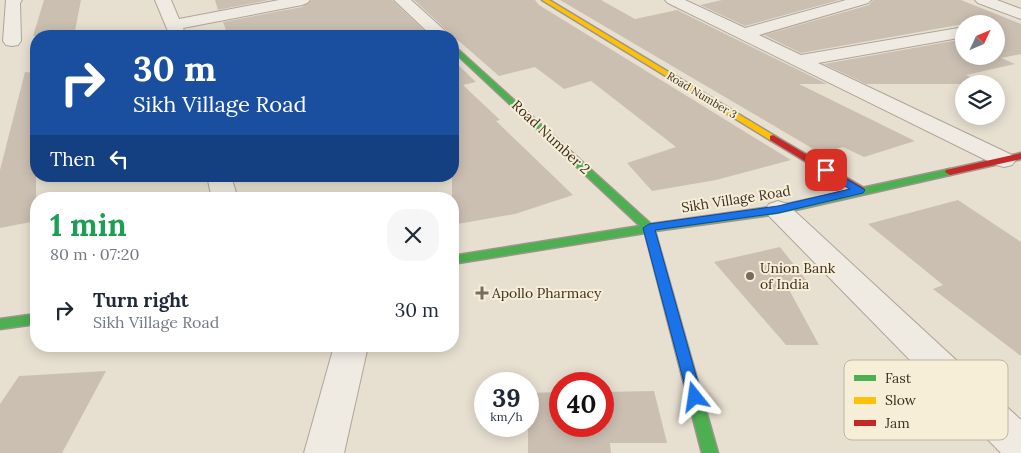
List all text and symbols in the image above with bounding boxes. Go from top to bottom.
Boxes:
north arrow [955,15,1005,65]
map controls [955,15,1005,125]
text: 30 m [133,46,216,91]
icon: right [50,50,115,115]
street label: Road Number 3 [664,69,740,121]
button: layers [955,75,1005,125]
text: Sikh Village Road [133,90,307,118]
street label: Road Number 2 [508,96,594,178]
icon: left [105,145,133,173]
text: Then [50,147,95,171]
pin [805,149,847,191]
icon: arrive [812,156,840,184]
street label: Sikh Village Road [680,181,792,217]
text: 1 min [50,206,127,244]
button: close [387,209,439,261]
text: 80 m · 07:20 [50,244,139,264]
place label: Union Bank of India [760,259,836,293]
marker: Union Bank of India [744,270,756,282]
place label: Apollo Pharmacy [491,284,602,302]
marker: Apollo Pharmacy [476,287,488,299]
text: Turn right [93,288,189,312]
icon: right [50,296,78,324]
text: 30 m [395,298,439,322]
text: Sikh Village Road [93,312,219,332]
legend [844,360,1008,440]
text: Fast [885,369,912,387]
position arrow [668,370,720,422]
speed limit sign: 40 [549,372,614,437]
text: 39 [492,382,521,414]
text: Slow [885,391,917,409]
text: km/h [490,409,523,424]
text: Jam [884,414,910,432]

